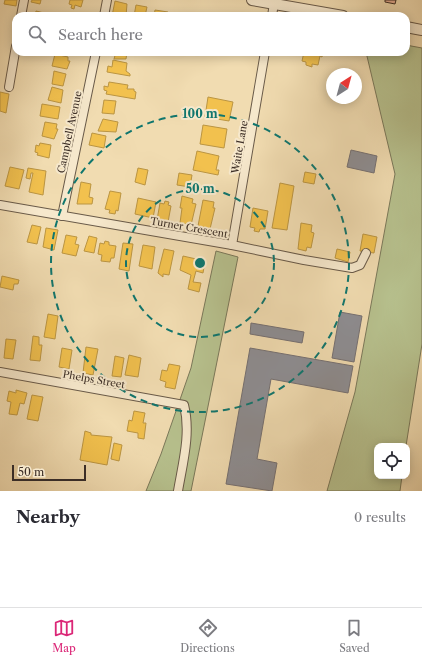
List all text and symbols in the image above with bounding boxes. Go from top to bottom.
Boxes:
search box [12,12,410,56]
icon: search [26,23,48,45]
text: Search here [58,25,143,44]
north arrow [326,68,362,104]
street label: Campbell Avenue [54,89,85,174]
text: 100 m [182,106,218,121]
street label: Waite Lane [228,119,251,176]
text: 50 m [185,181,215,196]
street label: Turner Crescent [149,214,229,241]
centre of rings [193,256,207,270]
street label: Phelps Street [62,368,126,391]
map controls [374,443,410,479]
button: locate [374,443,410,479]
scale bar [12,463,86,482]
text: 50 m [18,465,44,479]
text: Nearby [16,507,80,527]
text: 0 results [354,509,406,525]
tab: Map [52,617,76,655]
tab: Directions [180,617,235,655]
tab: Saved [339,617,370,655]

